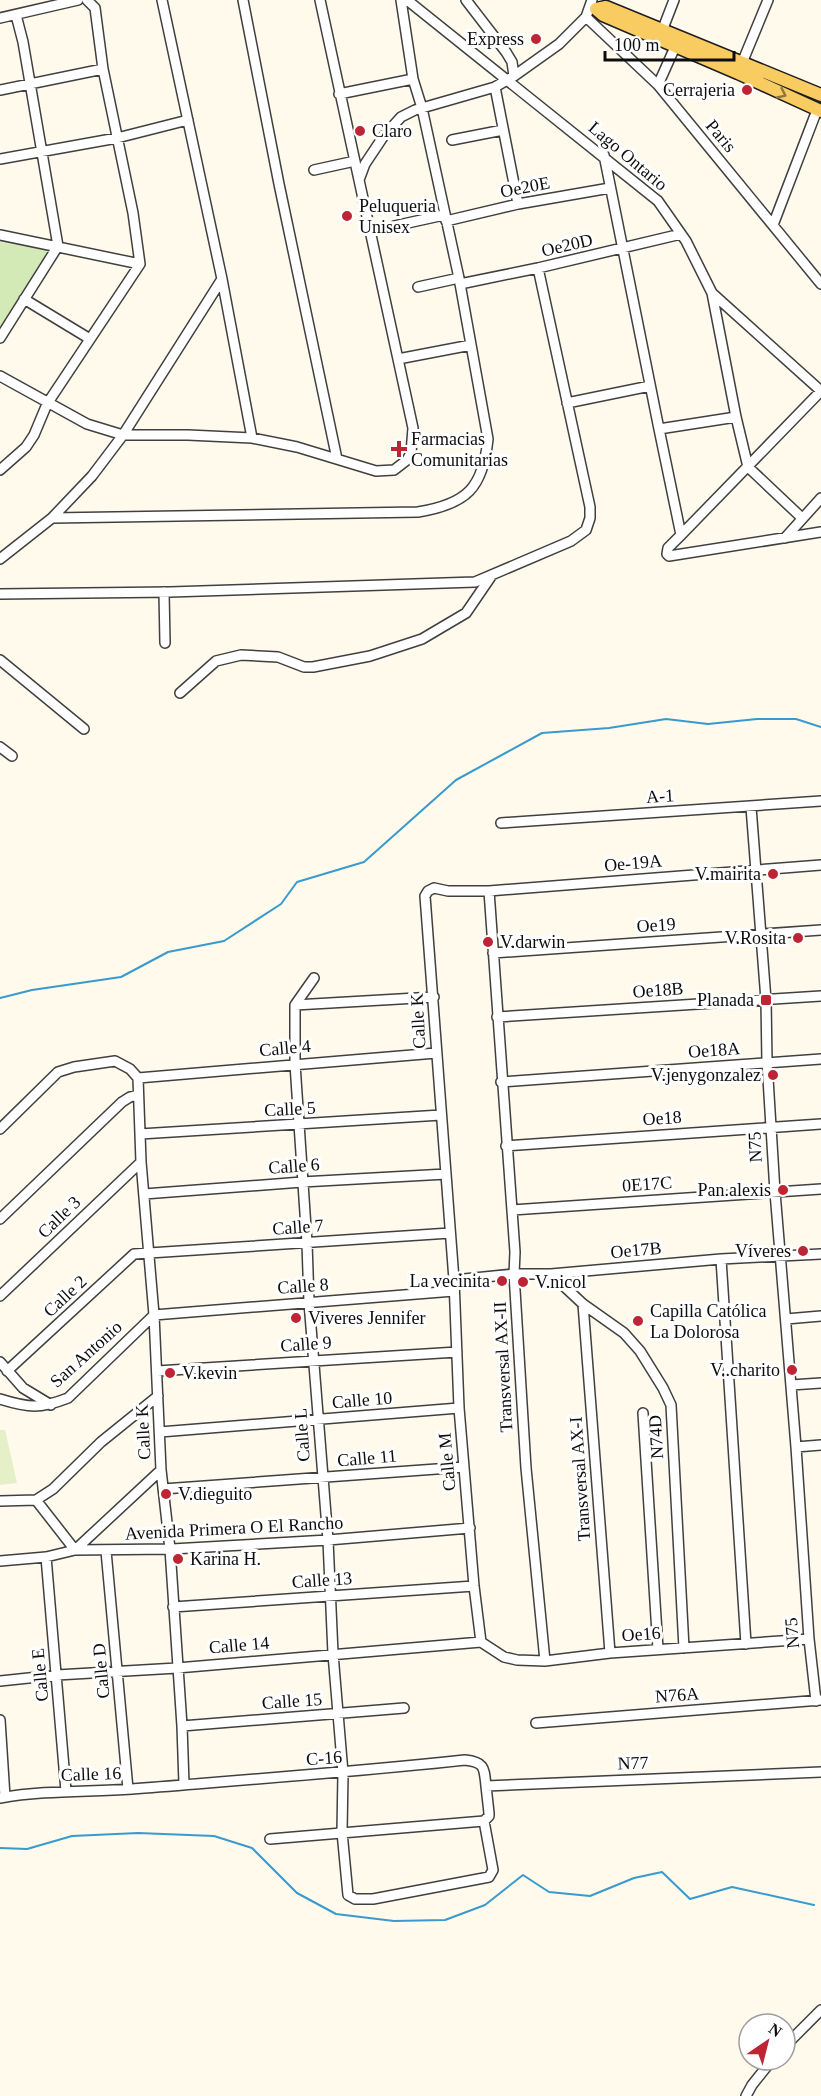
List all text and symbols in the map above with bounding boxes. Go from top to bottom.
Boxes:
scale bar [605,24,734,62]
place label: Express [467,29,524,49]
marker: Express [529,32,543,46]
text: 100 m [614,35,660,55]
place label: Cerrajeria [663,80,735,100]
marker: Cerrajeria [740,83,754,97]
one-way arrow [776,86,787,98]
street label: Paris [702,116,740,156]
street label: Lago Ontario [585,117,671,195]
place label: Claro [372,121,412,141]
marker: Claro [353,124,367,138]
street label: Oe20E [499,172,551,202]
place label: Peluqueria Unisex [359,196,436,237]
marker: Peluqueria Unisex [340,209,354,223]
street label: Oe20D [539,229,595,261]
place label: Farmacias Comunitarias [411,429,508,470]
marker: Farmacias Comunitarias [392,442,406,456]
street label: A-1 [645,785,675,807]
street label: Oe-19A [603,851,663,875]
place label: V.mairita [695,864,761,884]
marker: V.mairita [766,867,780,881]
street label: Oe19 [636,914,676,936]
place label: V.Rosita [725,928,786,948]
marker: V.Rosita [791,931,805,945]
place label: V.darwin [500,932,565,952]
marker: V.darwin [481,935,495,949]
street label: Oe18B [632,978,684,1002]
place label: Planada [697,990,754,1010]
street label: Calle K [407,993,429,1049]
marker: Planada [759,993,773,1007]
street label: Calle 4 [258,1036,312,1060]
street label: Oe18A [687,1038,741,1062]
place label: V.jenygonzalez [651,1065,761,1085]
marker: V.jenygonzalez [766,1068,780,1082]
street label: Calle 5 [264,1098,316,1120]
street label: Oe18 [642,1107,682,1129]
street label: N75 [744,1131,766,1163]
street label: Calle 6 [268,1154,320,1178]
street label: 0E17C [621,1172,673,1196]
place label: Pan.alexis [698,1180,771,1200]
marker: Pan.alexis [776,1183,790,1197]
street label: Calle 3 [34,1192,84,1242]
street label: Calle 7 [272,1215,324,1239]
street label: Oe17B [610,1238,662,1262]
place label: Víveres [735,1241,791,1261]
marker: Víveres [796,1244,810,1258]
street label: Calle 2 [39,1271,91,1321]
place label: La vecinita [410,1271,490,1291]
place label: V.nicol [535,1272,586,1292]
street label: Calle 8 [277,1274,329,1298]
marker: La vecinita [495,1274,509,1288]
marker: V.nicol [516,1275,530,1289]
street label: Transversal AX-II [490,1301,516,1433]
place label: Capilla Católica La Dolorosa [650,1301,766,1342]
place label: Viveres Jennifer [308,1308,425,1328]
marker: Viveres Jennifer [289,1311,303,1325]
marker: Capilla Católica La Dolorosa [631,1314,645,1328]
street label: San Antonio [46,1317,126,1391]
street label: Calle 9 [280,1332,332,1356]
place label: V..charito [710,1360,780,1380]
place label: V.kevin [182,1363,237,1383]
marker: V..charito [785,1363,799,1377]
marker: V.kevin [163,1366,177,1380]
street label: Calle 10 [331,1387,393,1413]
street label: Calle K [132,1404,154,1460]
street label: Calle L [290,1408,314,1462]
street label: N74D [645,1415,667,1459]
street label: Transversal AX-I [566,1416,594,1542]
street label: Calle M [434,1432,460,1492]
street label: Calle 11 [336,1445,398,1471]
place label: V.dieguito [178,1484,252,1504]
marker: V.dieguito [159,1487,173,1501]
street label: Avenida Primera O El Rancho [124,1512,344,1544]
place label: Karina H. [190,1549,261,1569]
marker: Karina H. [171,1552,185,1566]
street label: Calle 13 [291,1568,353,1592]
street label: N75 [781,1617,803,1649]
street label: Oe16 [621,1623,661,1645]
street label: Calle 14 [208,1632,270,1658]
street label: Calle D [89,1642,113,1700]
street label: Calle E [28,1647,52,1703]
street label: N76A [654,1683,700,1707]
street label: Calle 15 [261,1689,323,1713]
street label: C-16 [305,1747,343,1769]
street label: N77 [617,1752,649,1774]
street label: Calle 16 [60,1763,122,1785]
north arrow [737,2012,797,2072]
text: N [766,2020,785,2041]

